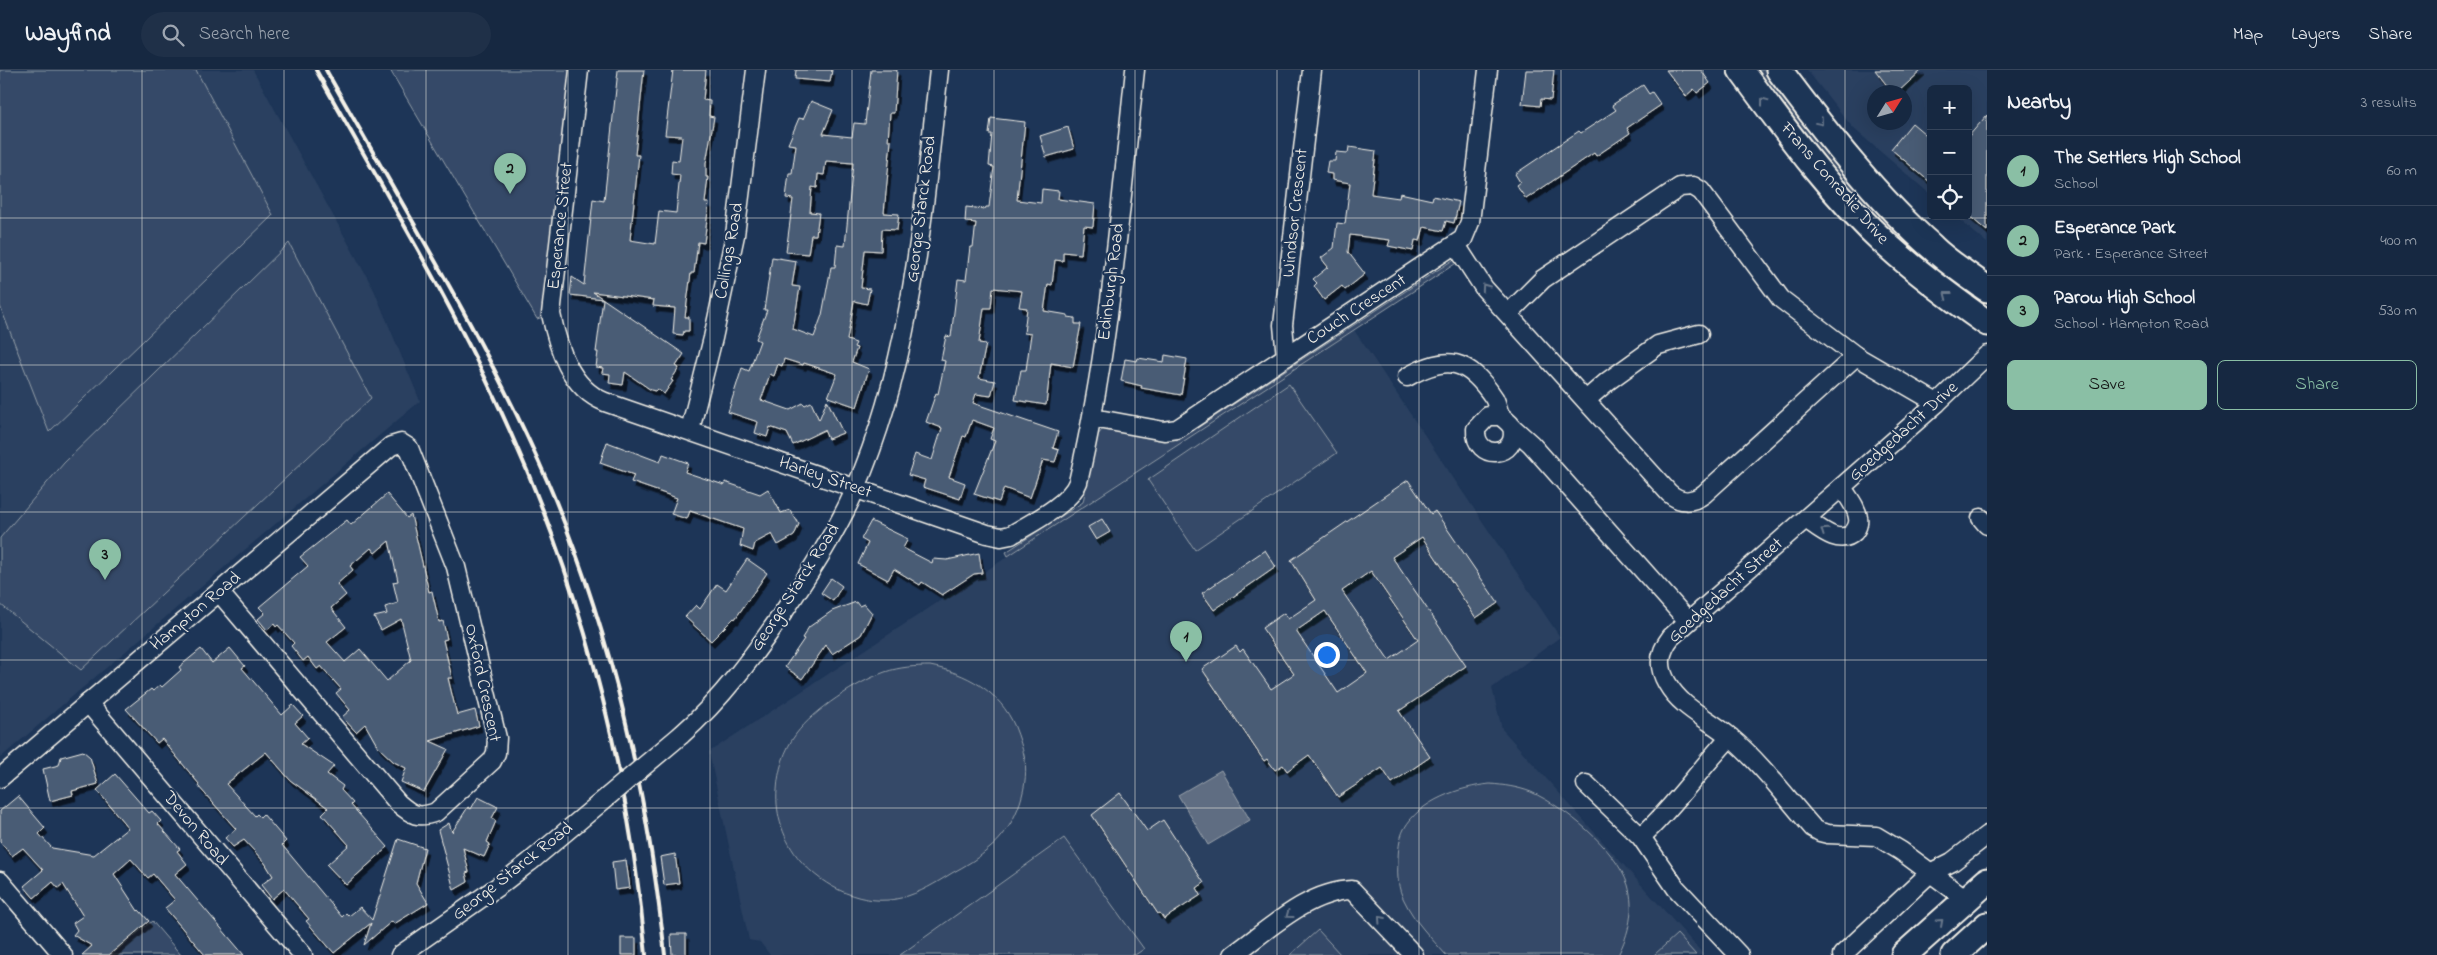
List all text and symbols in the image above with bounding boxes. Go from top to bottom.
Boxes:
search box [141,12,491,57]
text: Wayfind [25,17,111,52]
icon: search [159,21,187,49]
text: Search here [199,21,290,48]
text: Map [2233,22,2263,48]
text: Layers [2291,22,2341,48]
text: Share [2369,22,2412,48]
north arrow [1867,85,1912,130]
map controls [1927,85,1972,220]
button: + [1927,85,1972,130]
text: Nearby [2007,88,2071,118]
text: 3 results [2361,91,2417,115]
one-way arrow [1761,97,1770,107]
street label: Frans Conradie Drive [1773,116,1895,252]
one-way arrow [1814,117,1823,126]
button: − [1927,130,1972,175]
street label: George Starck Road [900,134,945,284]
text: The Settlers High School [2054,145,2241,172]
street label: Windsor Crescent [1276,147,1316,279]
pin: 2 [494,153,526,194]
text: 1 [2020,159,2026,183]
text: 60 m [2387,159,2417,183]
street label: Esperance Street [541,161,581,291]
text: School [2054,172,2098,196]
button: locate [1927,175,1972,220]
street label: Collings Road [709,201,752,302]
text: Esperance Park [2054,215,2176,242]
street label: Edinburgh Road [1092,222,1133,342]
text: 2 [2019,229,2027,253]
text: 400 m [2380,229,2417,253]
text: Park · Esperance Street [2054,242,2208,266]
street label: Couch Crescent [1302,268,1412,352]
one-way arrow [1482,283,1491,293]
text: Parow High School [2054,285,2195,312]
one-way arrow [1944,291,1953,300]
text: 3 [2020,299,2026,323]
text: 530 m [2378,299,2417,323]
text: School · Hampton Road [2054,312,2209,336]
button: Save [2007,360,2207,410]
button: Share [2217,360,2417,410]
street label: Goedgedacht Drive [1843,375,1966,489]
street label: Harley Street [775,450,875,506]
street label: George Starck Road [745,519,848,657]
one-way arrow [1821,528,1830,537]
street label: Goedgedacht Street [1663,532,1790,651]
pin: 3 [89,539,121,580]
street label: Hampton Road [145,566,247,658]
street label: Oxford Crescent [457,621,507,745]
pin: 1 [1170,621,1202,662]
your location [1314,642,1340,668]
street label: Devon Road [155,785,234,872]
street label: George Starck Road [447,816,580,928]
one-way arrow [1285,909,1295,918]
one-way arrow [1378,916,1387,925]
one-way arrow [1935,919,1944,928]

